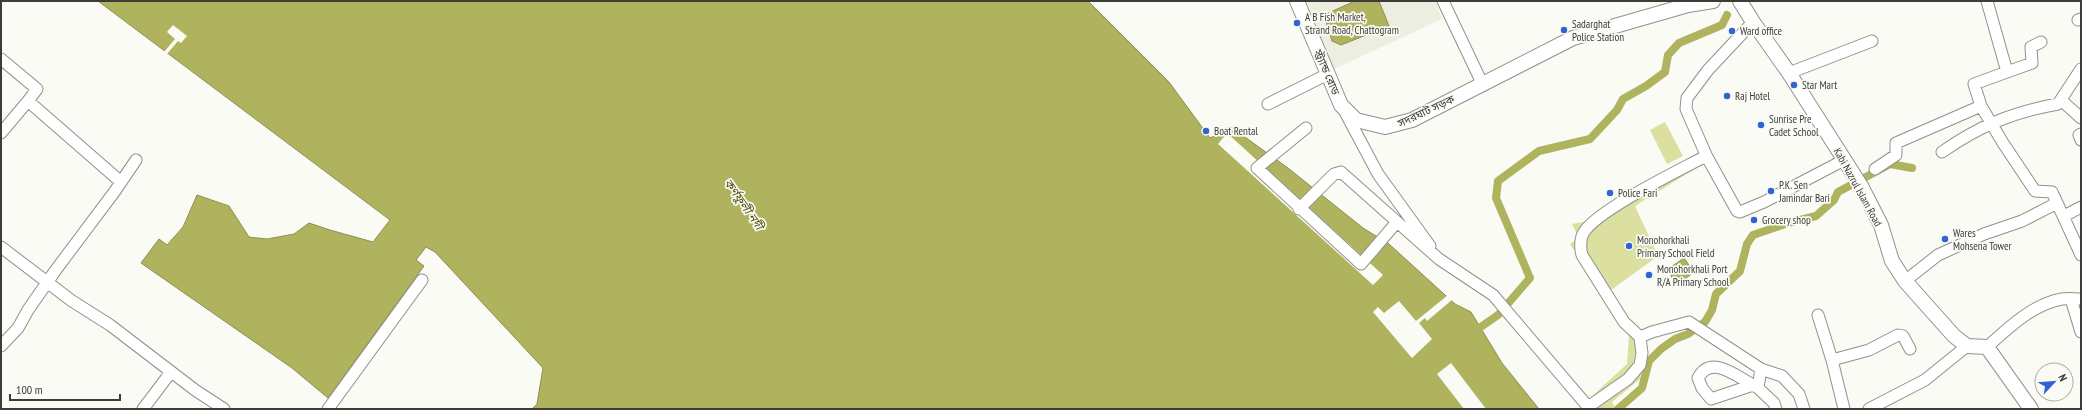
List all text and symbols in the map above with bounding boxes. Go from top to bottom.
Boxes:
place label: A B Fish Market, Strand Road, Chattogram [1305,10,1399,37]
place label: Sadarghat Police Station [1572,17,1624,44]
marker: A B Fish Market, Strand Road, Chattogram [1292,18,1302,28]
place label: Ward office [1740,24,1783,38]
marker: Sadarghat Police Station [1559,25,1569,35]
marker: Ward office [1727,26,1737,36]
street label: স্ট্র্যান্ড রোড [1311,46,1343,97]
place label: Star Mart [1802,78,1837,92]
marker: Star Mart [1789,80,1799,90]
place label: Raj Hotel [1735,89,1771,103]
marker: Raj Hotel [1722,91,1732,101]
street label: সদরঘাট সড়ক [1394,92,1457,131]
place label: Sunrise Pre Cadet School [1769,112,1819,139]
marker: Sunrise Pre Cadet School [1756,120,1766,130]
place label: Boat Rental [1214,124,1258,138]
marker: Boat Rental [1201,126,1211,136]
street label: Kabi Nazrul Islam Road [1831,145,1885,229]
water label: কর্ণফুলী নদী [721,176,769,235]
place label: P.K. Sen Jamindar Bari [1778,178,1830,205]
place label: Police Fari [1618,186,1657,200]
marker: P.K. Sen Jamindar Bari [1766,186,1776,196]
marker: Police Fari [1605,188,1615,198]
place label: Grocery shop [1762,213,1811,227]
marker: Grocery shop [1749,215,1759,225]
place label: Wares Mohsena Tower [1953,226,2012,253]
place label: Monohorkhali Primary School Field [1637,233,1715,260]
marker: Wares Mohsena Tower [1940,234,1950,244]
marker: Monohorkhali Primary School Field [1624,241,1634,251]
place label: Monohorkhali Port R/A Primary School [1657,262,1729,289]
marker: Monohorkhali Port R/A Primary School [1644,270,1654,280]
north arrow [2034,362,2074,402]
text: N [2055,372,2071,383]
scale bar [10,376,120,402]
text: 100 m [16,382,43,397]

